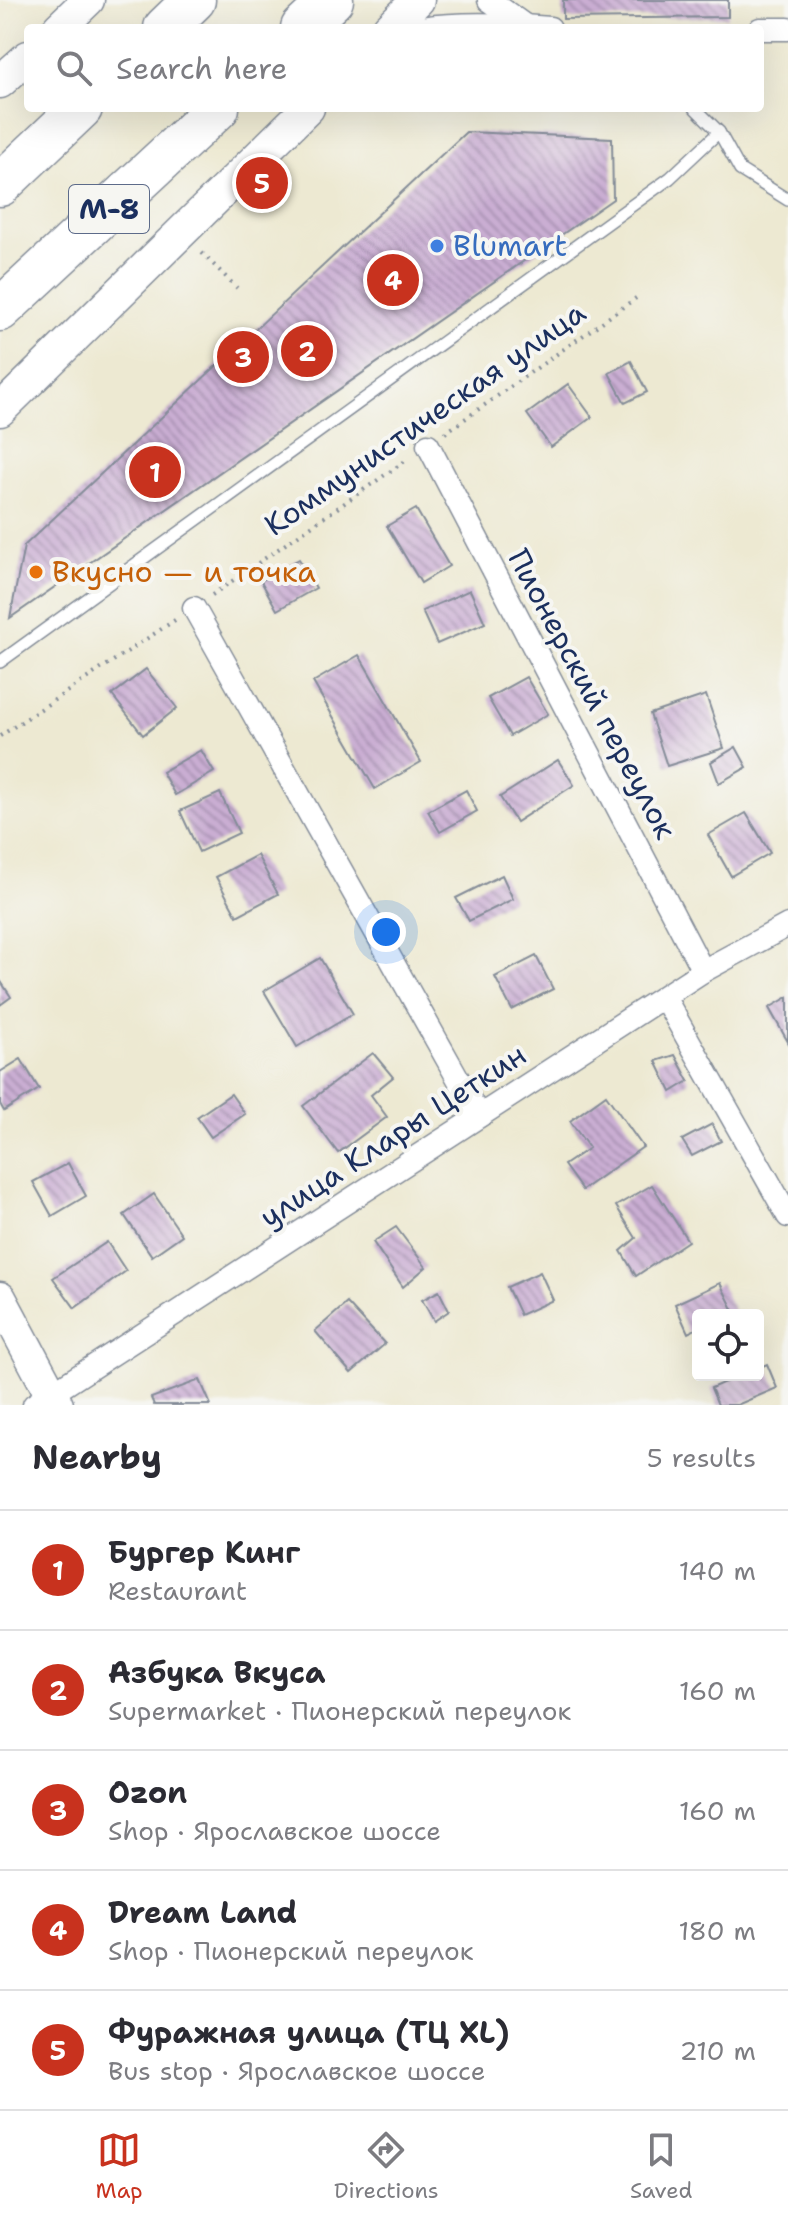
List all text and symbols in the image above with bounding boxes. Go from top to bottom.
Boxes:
search box [24,24,764,112]
icon: search [52,46,96,90]
text: Search here [116,48,287,89]
pin: 5 [236,153,288,213]
road number: М-8 [69,185,149,233]
place label: Blumart [453,225,567,266]
marker: Blumart [428,237,446,255]
pin: 4 [367,250,419,310]
street label: Коммунистическая улица [256,292,594,545]
pin: 2 [281,321,333,381]
pin: 3 [217,327,269,387]
pin: 1 [129,442,181,502]
street label: Пионерский переулок [499,542,686,846]
place label: Вкусно — и точка [52,551,316,592]
marker: Вкусно — и точка [27,563,45,581]
your location [366,912,406,952]
street label: улица Клары Цеткин [252,1034,534,1237]
map controls [692,1309,764,1381]
button: locate [692,1309,764,1381]
text: Nearby [32,1434,162,1480]
text: 5 results [647,1440,756,1475]
text: Бургер Кинг [108,1532,300,1573]
text: 1 [52,1553,64,1588]
text: 140 m [679,1553,756,1588]
text: Restaurant [108,1573,247,1608]
text: Азбука Вкуса [108,1652,325,1693]
text: 2 [49,1673,67,1708]
text: 160 m [679,1673,756,1708]
text: Supermarket · Пионерский переулок [108,1693,571,1728]
text: Ozon [108,1772,187,1813]
text: 3 [49,1793,67,1828]
text: 160 m [679,1793,756,1828]
text: Shop · Ярославское шоссе [108,1813,441,1848]
text: Dream Land [108,1892,297,1933]
text: 4 [49,1913,67,1948]
text: 180 m [678,1913,756,1948]
text: Shop · Пионерский переулок [108,1933,474,1968]
text: Фуражная улица (ТЦ XL) [108,2012,509,2053]
text: 5 [50,2033,66,2068]
text: 210 m [679,2033,756,2068]
text: Bus stop · Ярославское шоссе [108,2053,485,2088]
tab: Map [96,2128,143,2205]
tab: Directions [334,2128,439,2205]
tab: Saved [630,2128,692,2205]

